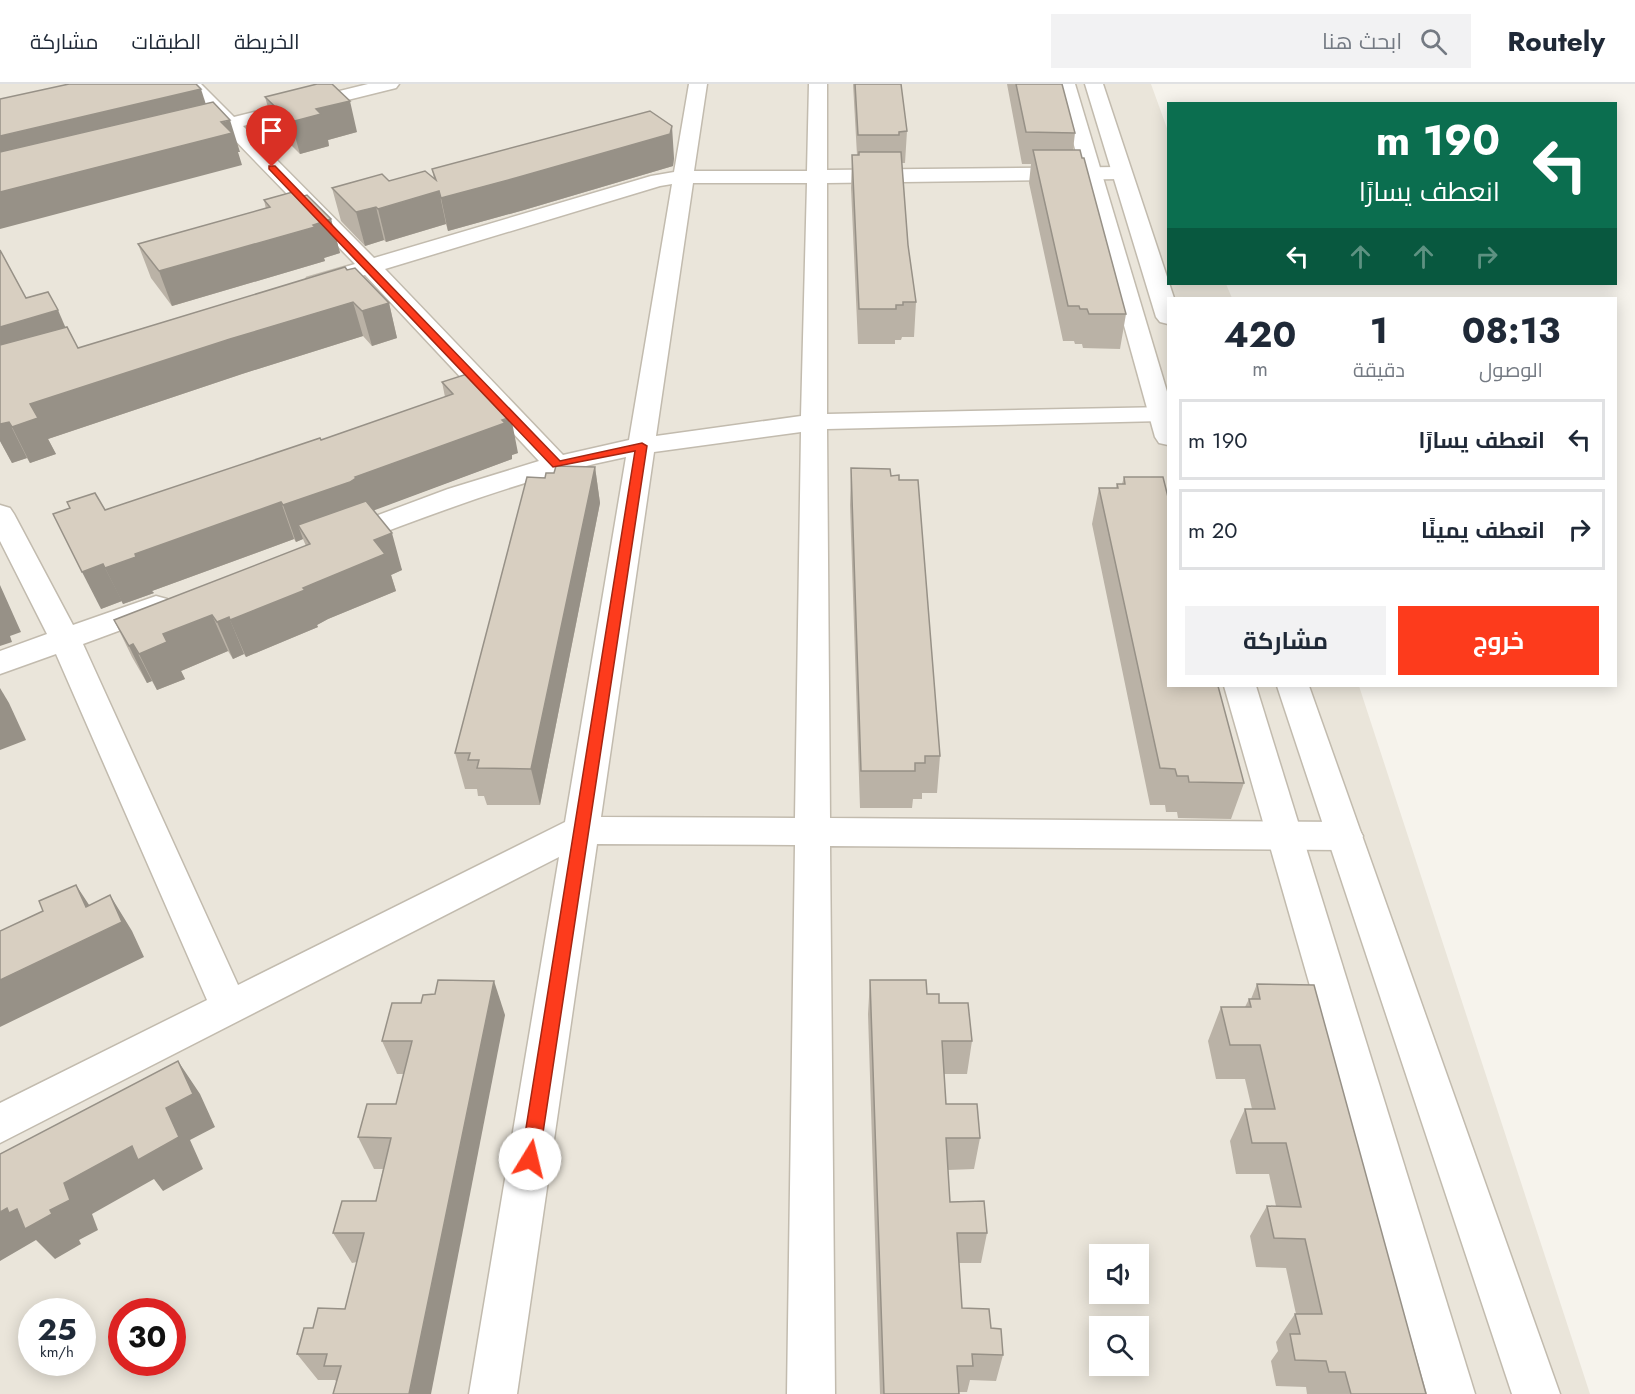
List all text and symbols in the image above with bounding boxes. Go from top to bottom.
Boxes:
search box [1051,14,1471,68]
text: Routely [1507,21,1605,62]
text: ابحث هنا [1322,25,1402,57]
icon: search [1417,25,1450,58]
text: مشاركة [30,27,99,57]
text: الطبقات [132,27,201,57]
text: الخريطة [234,27,300,57]
pin [246,105,297,167]
text: 190 m [1376,110,1500,171]
icon: arrive [255,114,288,147]
icon: left [1521,126,1599,204]
text: انعطف يسارًا [1359,172,1500,211]
icon: left [1281,240,1314,273]
icon: ahead [1344,240,1377,273]
icon: ahead [1407,240,1440,273]
icon: right [1470,240,1503,273]
text: 1 [1370,304,1388,356]
text: 08:13 [1462,304,1560,356]
text: 420 [1224,308,1296,360]
text: m [1252,355,1268,384]
text: دقيقة [1353,356,1405,385]
text: الوصول [1479,356,1543,385]
icon: left [1563,423,1596,456]
text: 190 m [1188,424,1248,456]
text: انعطف يسارًا [1418,424,1545,456]
icon: right [1563,513,1596,546]
text: 20 m [1188,514,1238,546]
text: انعطف يمينًا [1421,514,1545,546]
button: مشاركة [1185,606,1386,675]
button: خروج [1398,606,1599,675]
position arrow [498,1127,562,1191]
map controls [1089,1244,1149,1376]
button: sound [1089,1244,1149,1304]
speed limit sign: 30 [108,1298,186,1376]
text: 25 [37,1308,77,1351]
button: search [1089,1316,1149,1376]
text: km/h [40,1341,74,1363]

